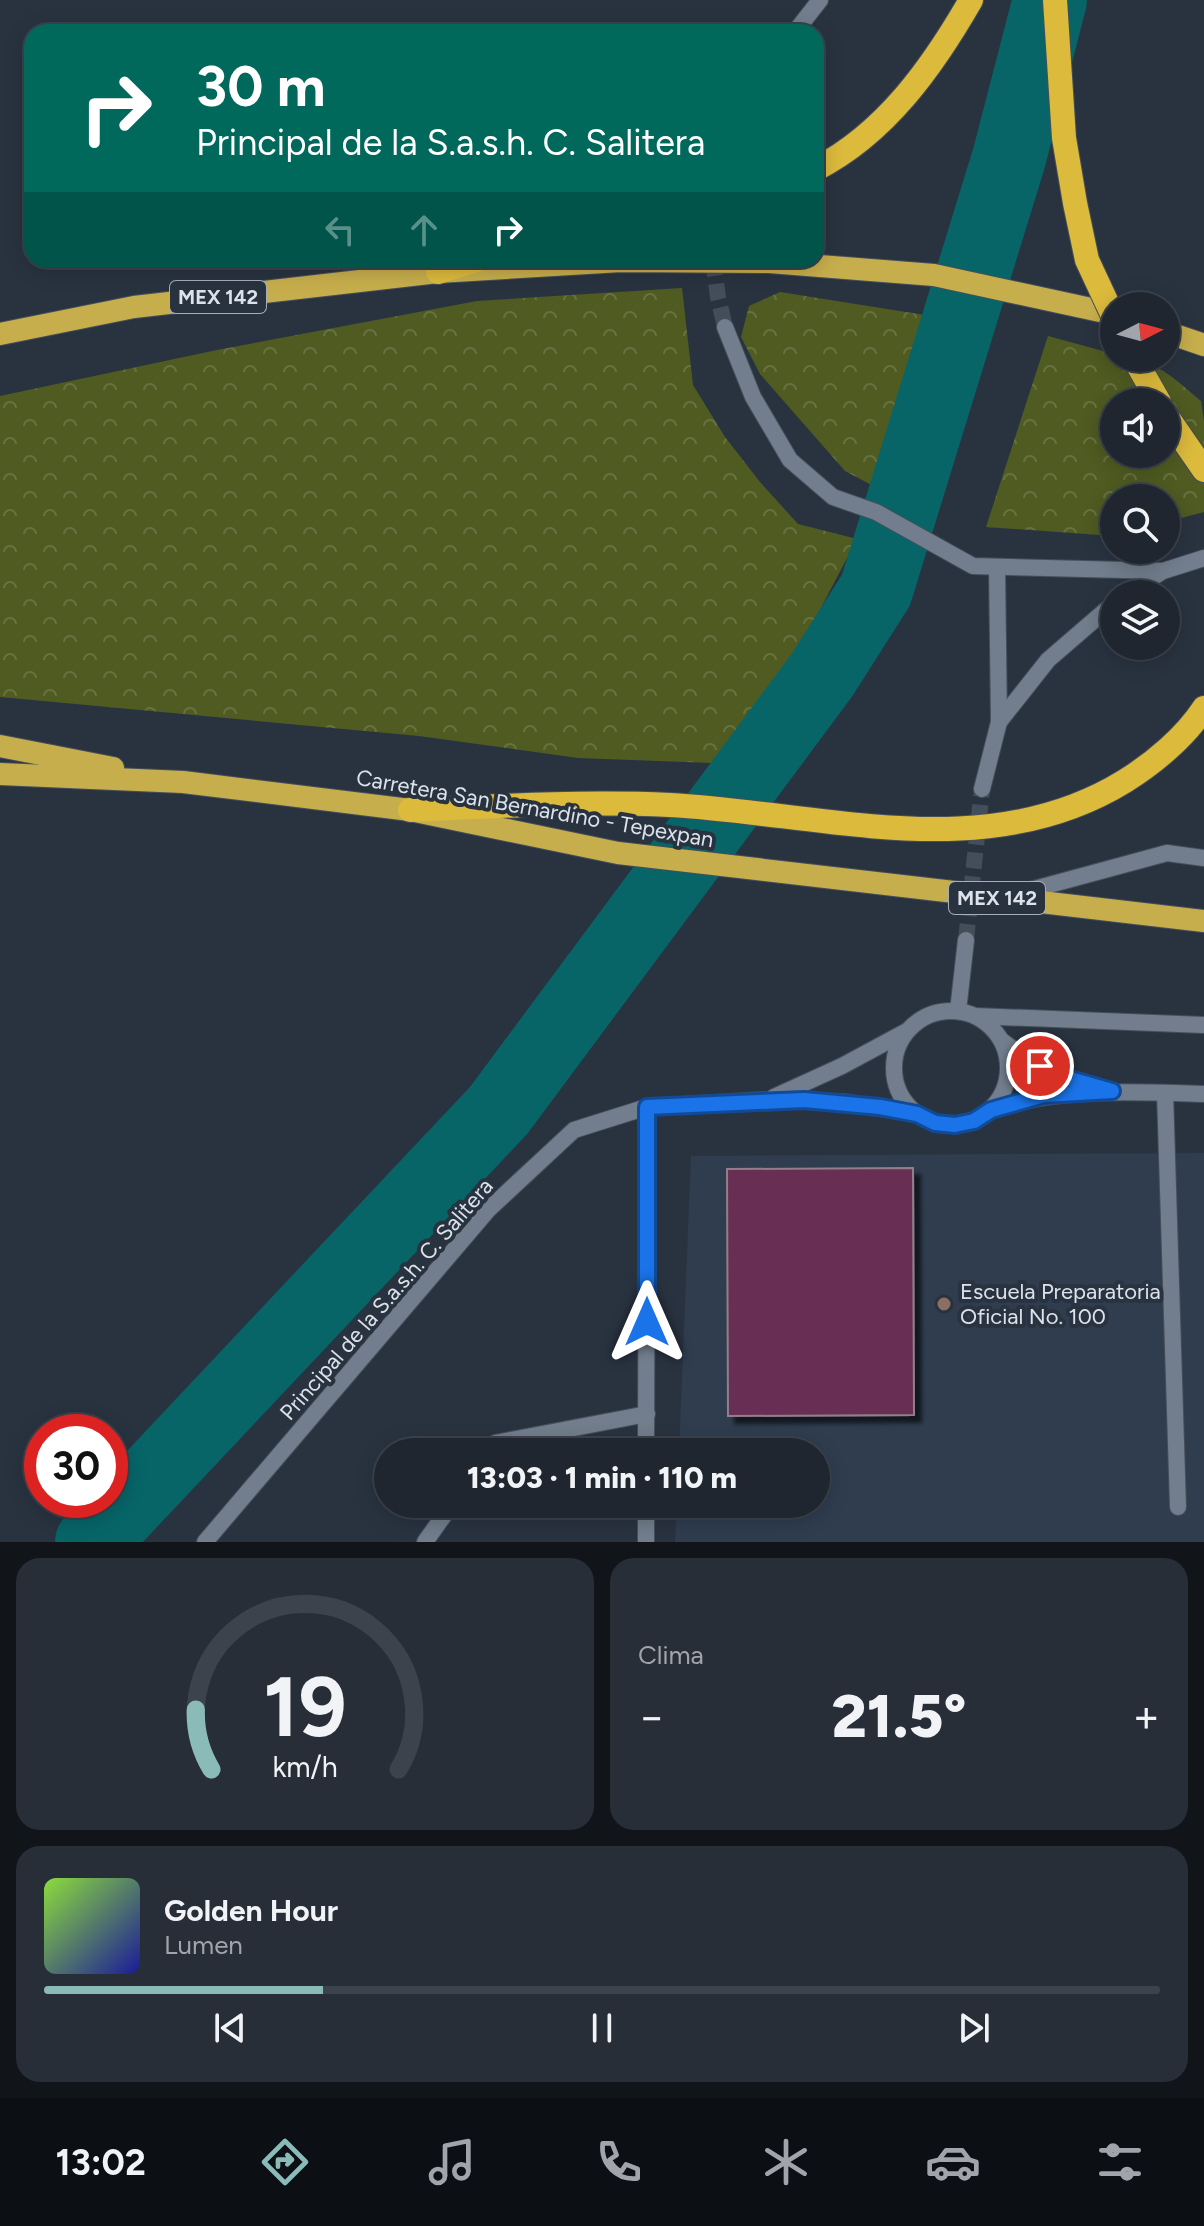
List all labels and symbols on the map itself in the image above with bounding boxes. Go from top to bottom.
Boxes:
road number: MEX 142 [170,281,266,313]
north arrow [1100,292,1180,372]
street label: Carretera San Bernardino - Tepexpan [354,764,716,853]
road number: MEX 142 [949,882,1045,914]
pin [1006,1032,1074,1100]
street label: Principal de la S.a.s.h. C. Salitera [274,1173,499,1426]
place label: Escuela Preparatoria Oficial No. 100 [960,1278,1161,1330]
position arrow [605,1280,689,1364]
marker: Escuela Preparatoria Oficial No. 100 [935,1295,953,1313]
speed limit sign: 30 [24,1414,128,1518]

